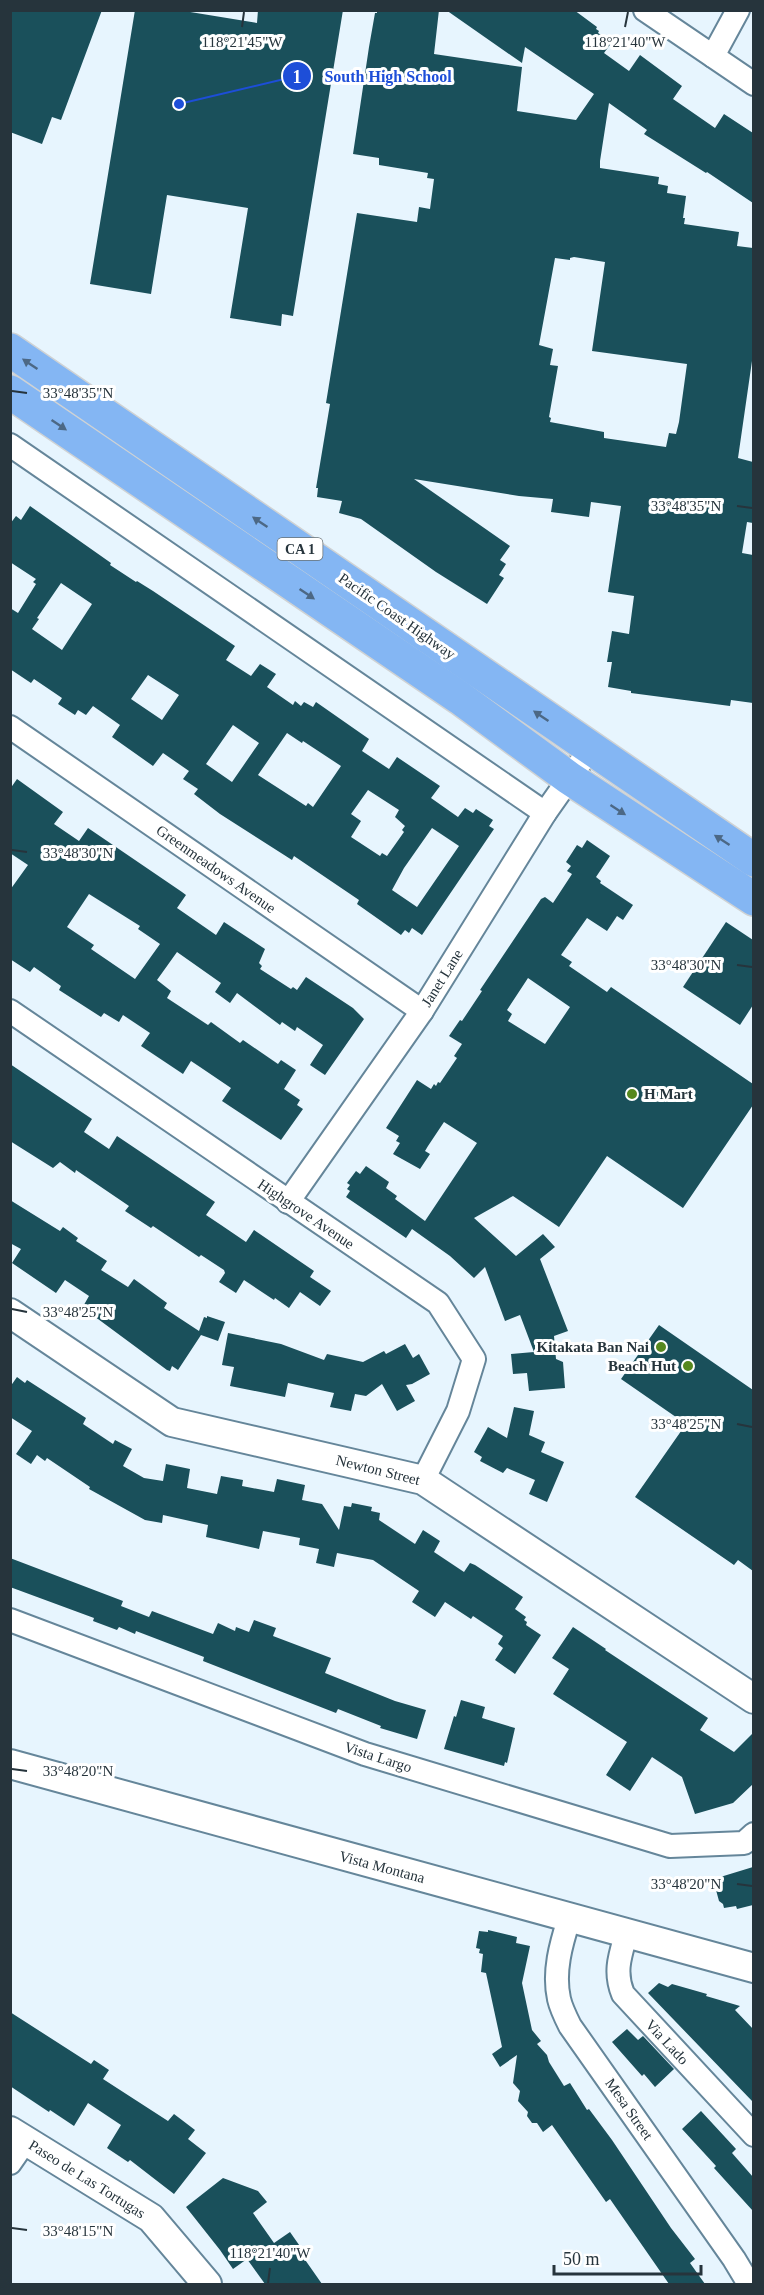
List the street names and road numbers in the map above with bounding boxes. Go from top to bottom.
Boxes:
road number: CA 1 [278,538,322,560]
street label: Pacific Coast Highway [336,570,459,663]
street label: Greenmeadows Avenue [153,822,279,916]
street label: Janet Lane [418,946,466,1010]
street label: Highgrove Avenue [255,1176,357,1252]
street label: Newton Street [334,1452,423,1488]
street label: Vista Largo [342,1739,414,1775]
street label: Vista Montana [338,1848,427,1886]
street label: Via Lado [642,2016,692,2068]
street label: Mesa Street [602,2075,656,2143]
street label: Paseo de Las Tortugas [26,2137,148,2221]

